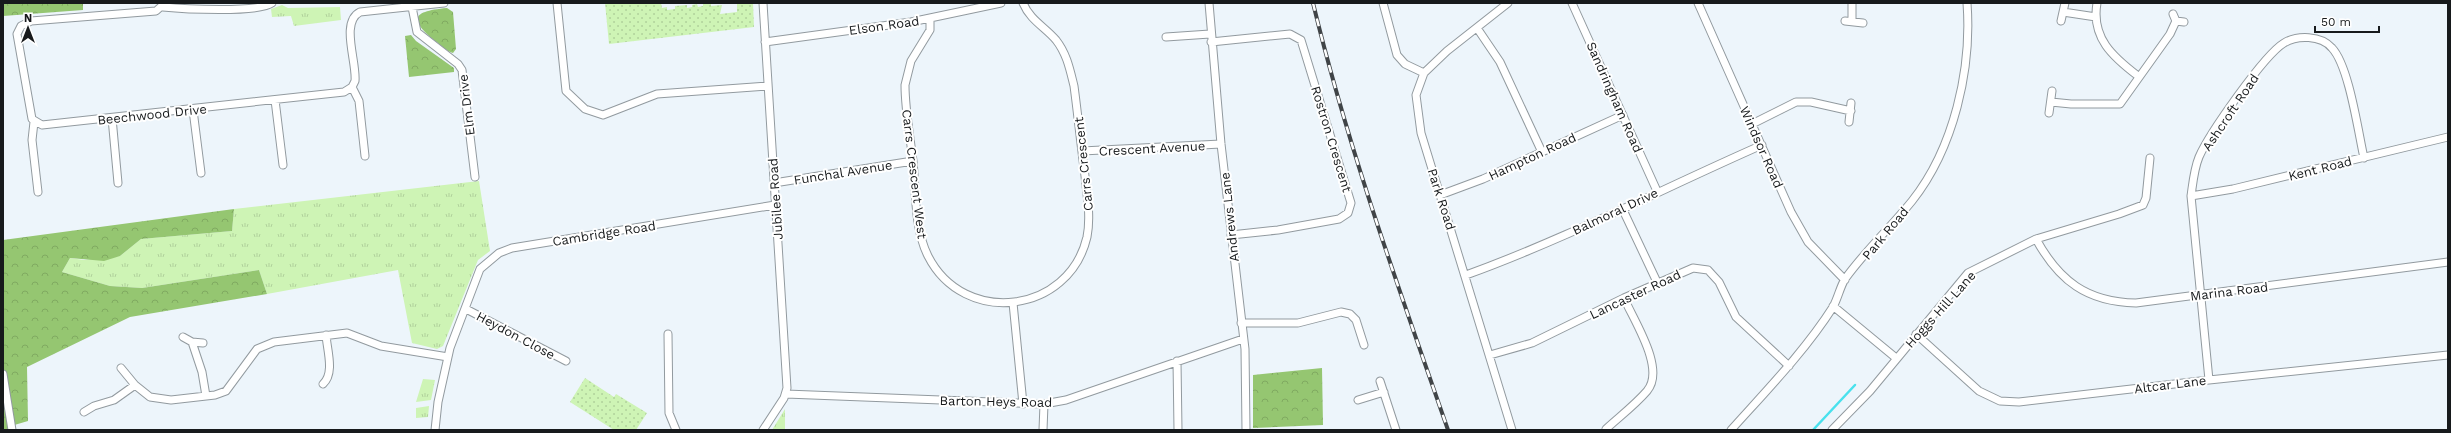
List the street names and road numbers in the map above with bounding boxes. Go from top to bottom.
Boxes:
street label: Elson Road [848,13,920,38]
street label: Sandringham Road [1583,40,1646,155]
street label: Ashcroft Road [2199,71,2262,154]
street label: Elm Drive [455,74,478,136]
street label: Rostron Crescent [1308,84,1355,195]
street label: Beechwood Drive [97,101,207,128]
street label: Windsor Road [1737,104,1786,190]
street label: Carrs Crescent West [899,108,930,240]
street label: Carrs Crescent [1071,116,1096,212]
street label: Hampton Road [1486,130,1578,183]
street label: Crescent Avenue [1098,138,1206,159]
street label: Kent Road [2287,153,2354,184]
street label: Funchal Avenue [793,157,893,188]
street label: Jubilee Road [765,158,786,240]
street label: Park Road [1425,166,1459,232]
street label: Andrews Lane [1217,171,1242,262]
street label: Balmoral Drive [1570,185,1660,238]
street label: Park Road [1859,204,1912,263]
street label: Cambridge Road [551,218,657,249]
street label: Lancaster Road [1587,267,1683,322]
street label: Hoggs Hill Lane [1902,268,1979,351]
street label: Marina Road [2189,279,2269,304]
street label: Heydon Close [474,308,558,362]
street label: Altcar Lane [2133,373,2207,396]
street label: Barton Heys Road [940,393,1052,410]

